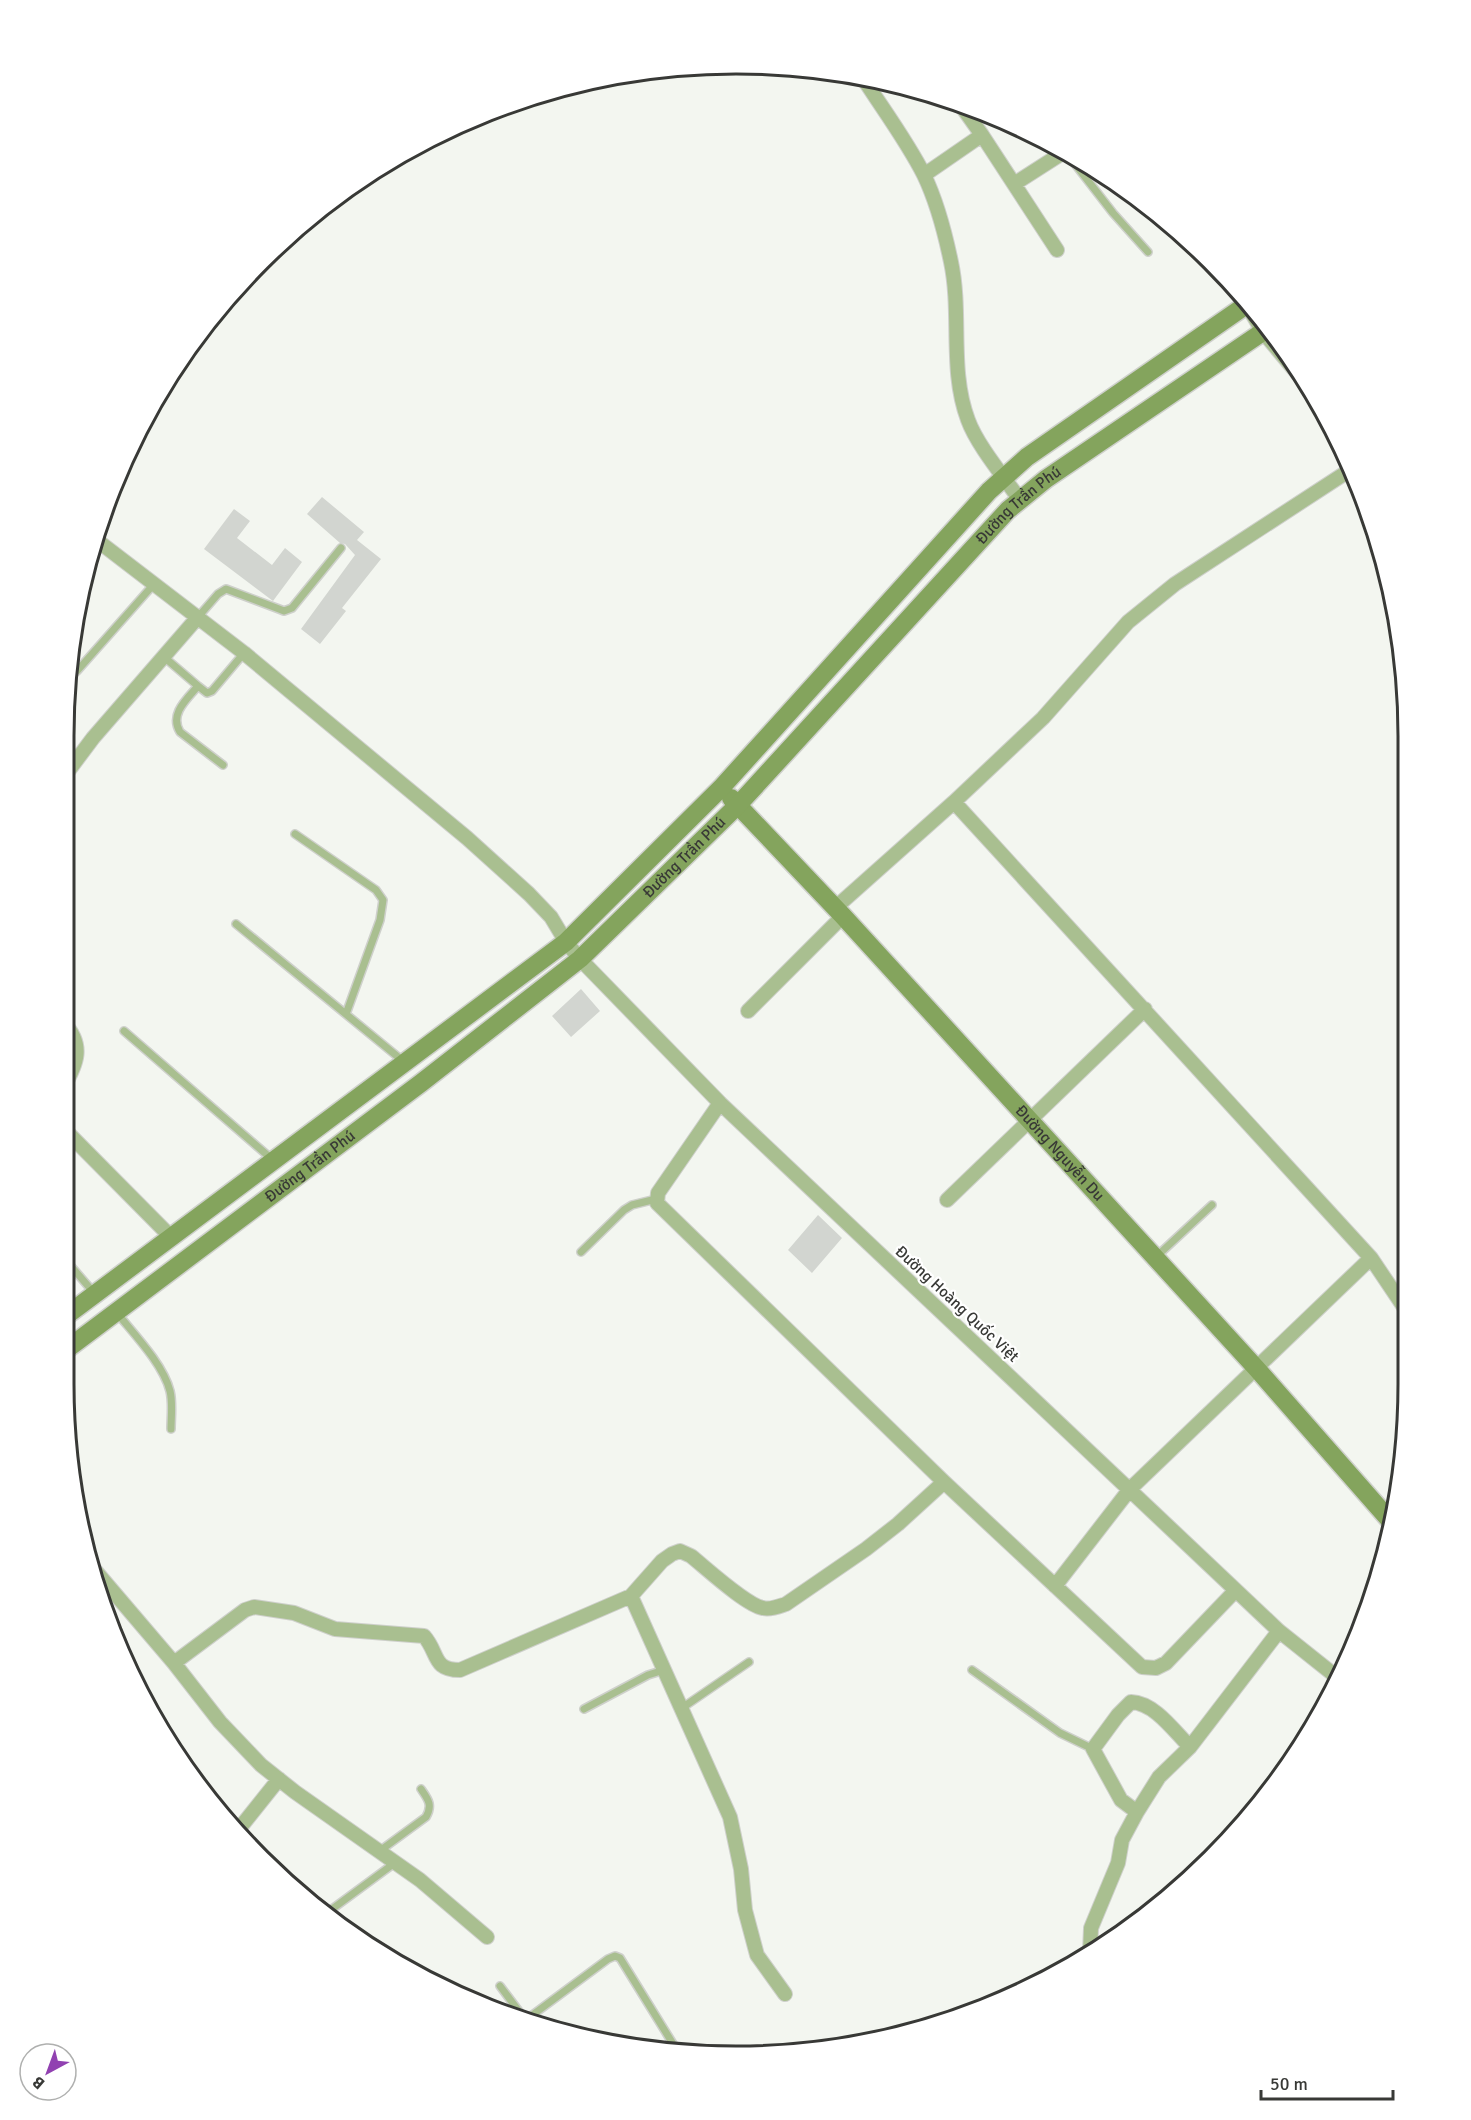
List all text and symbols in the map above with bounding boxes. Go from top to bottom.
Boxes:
street label: Đường Trần Phú [971,462,1065,549]
street label: Đường Trần Phú [638,812,730,902]
street label: Đường Nguyễn Du [1011,1101,1109,1205]
street label: Đường Trần Phú [261,1126,359,1207]
street label: Đường Hoàng Quốc Việt [891,1241,1023,1367]
north arrow [18,2042,78,2102]
scale bar [1261,2063,1393,2101]
text: B [28,2072,49,2093]
text: 50 m [1270,2073,1308,2095]

